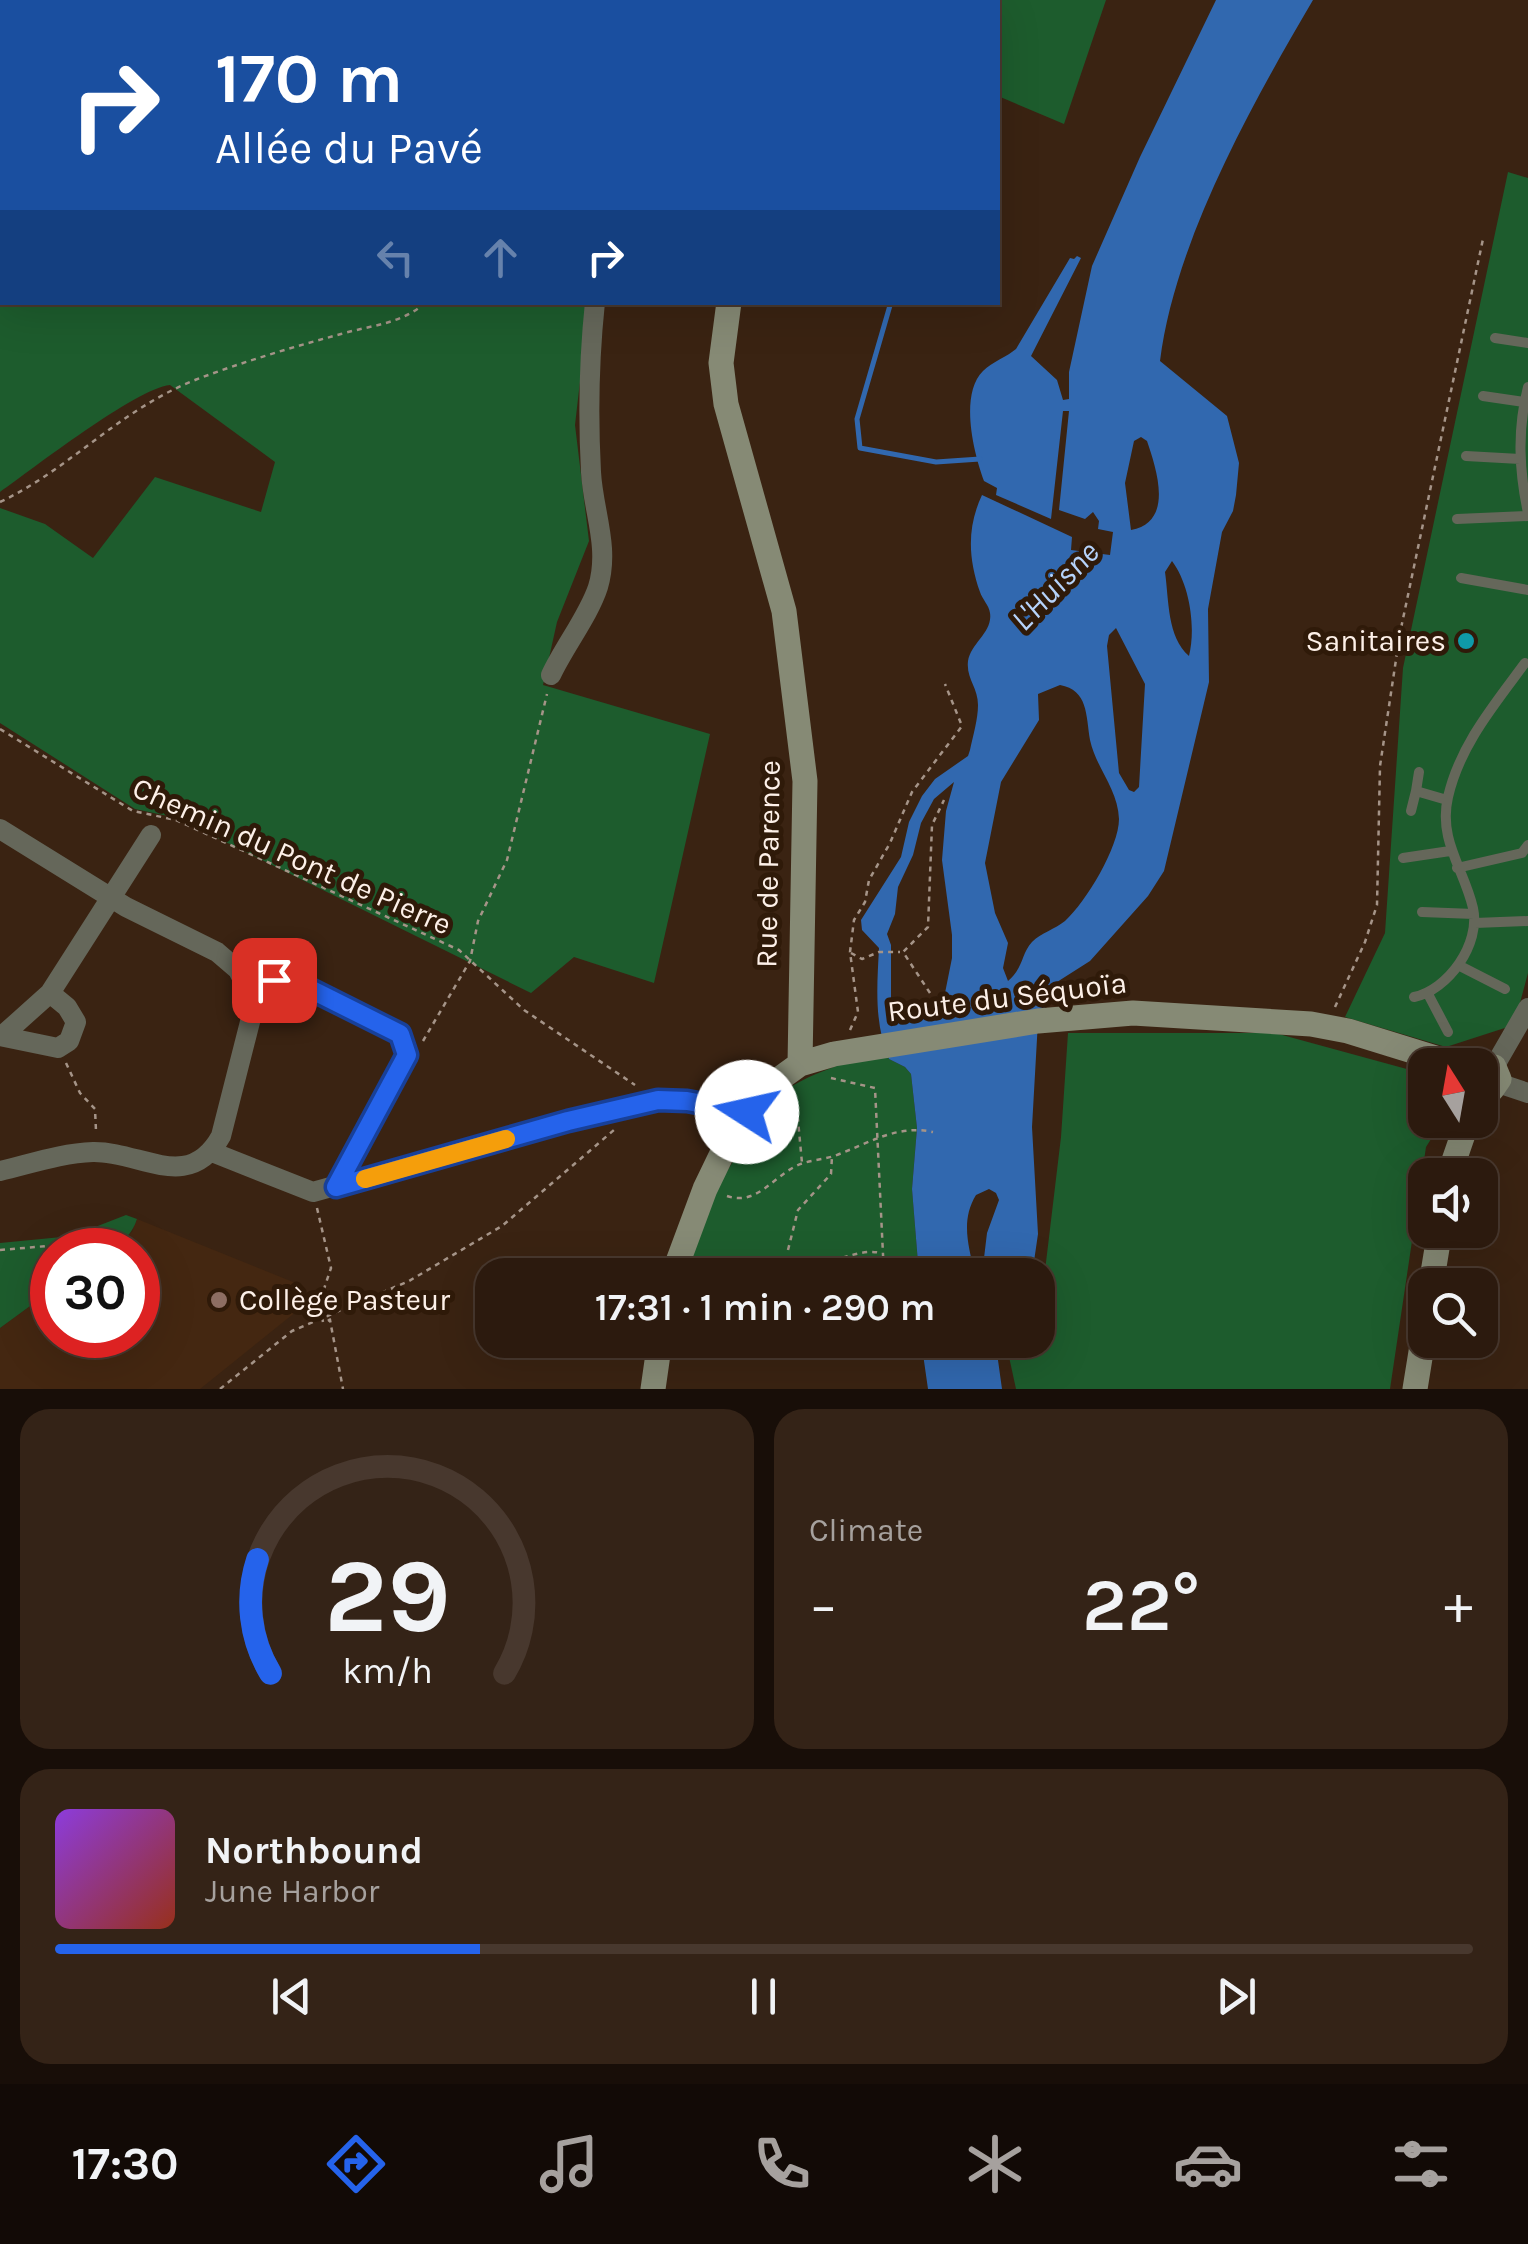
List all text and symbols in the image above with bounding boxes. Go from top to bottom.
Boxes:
text: 170 m [215,38,403,120]
icon: right [50,40,180,170]
text: Allée du Pavé [215,122,483,174]
icon: left [368,230,423,285]
icon: ahead [473,230,528,285]
icon: right [578,230,633,285]
water label: L'Huisne [1003,533,1107,638]
place label: Sanitaires [1306,623,1446,659]
marker: Sanitaires [1455,630,1477,652]
street label: Rue de Parence [748,760,788,968]
street label: Chemin du Pont de Pierre [127,769,457,943]
pin [232,938,317,1023]
icon: arrive [247,953,302,1008]
street label: Route du Séquoïa [885,964,1129,1030]
north arrow [1408,1048,1498,1138]
map controls [1408,1048,1498,1358]
position arrow [695,1060,799,1164]
button: sound [1408,1158,1498,1248]
speed limit sign: 30 [30,1228,160,1358]
button: search [1408,1268,1498,1358]
place label: Collège Pasteur [239,1282,450,1318]
text: 17:31 · 1 min · 290 m [595,1285,935,1330]
marker: Collège Pasteur [208,1289,230,1311]
text: Climate [809,1512,923,1549]
text: 29 [324,1536,450,1657]
text: 22° [1082,1561,1200,1649]
text: − [809,1573,838,1637]
text: + [1444,1573,1473,1637]
text: km/h [342,1650,432,1692]
text: Northbound [205,1828,423,1873]
text: June Harbor [205,1873,379,1910]
icon: previous [264,1969,319,2024]
icon: pause [736,1969,791,2024]
icon: next [1209,1969,1264,2024]
icon: directions [321,2129,391,2199]
icon: music [534,2129,604,2199]
icon: phone [747,2129,817,2199]
icon: climate [960,2129,1030,2199]
icon: car [1173,2129,1243,2199]
icon: filters [1386,2129,1456,2199]
text: 17:30 [71,2138,179,2190]

